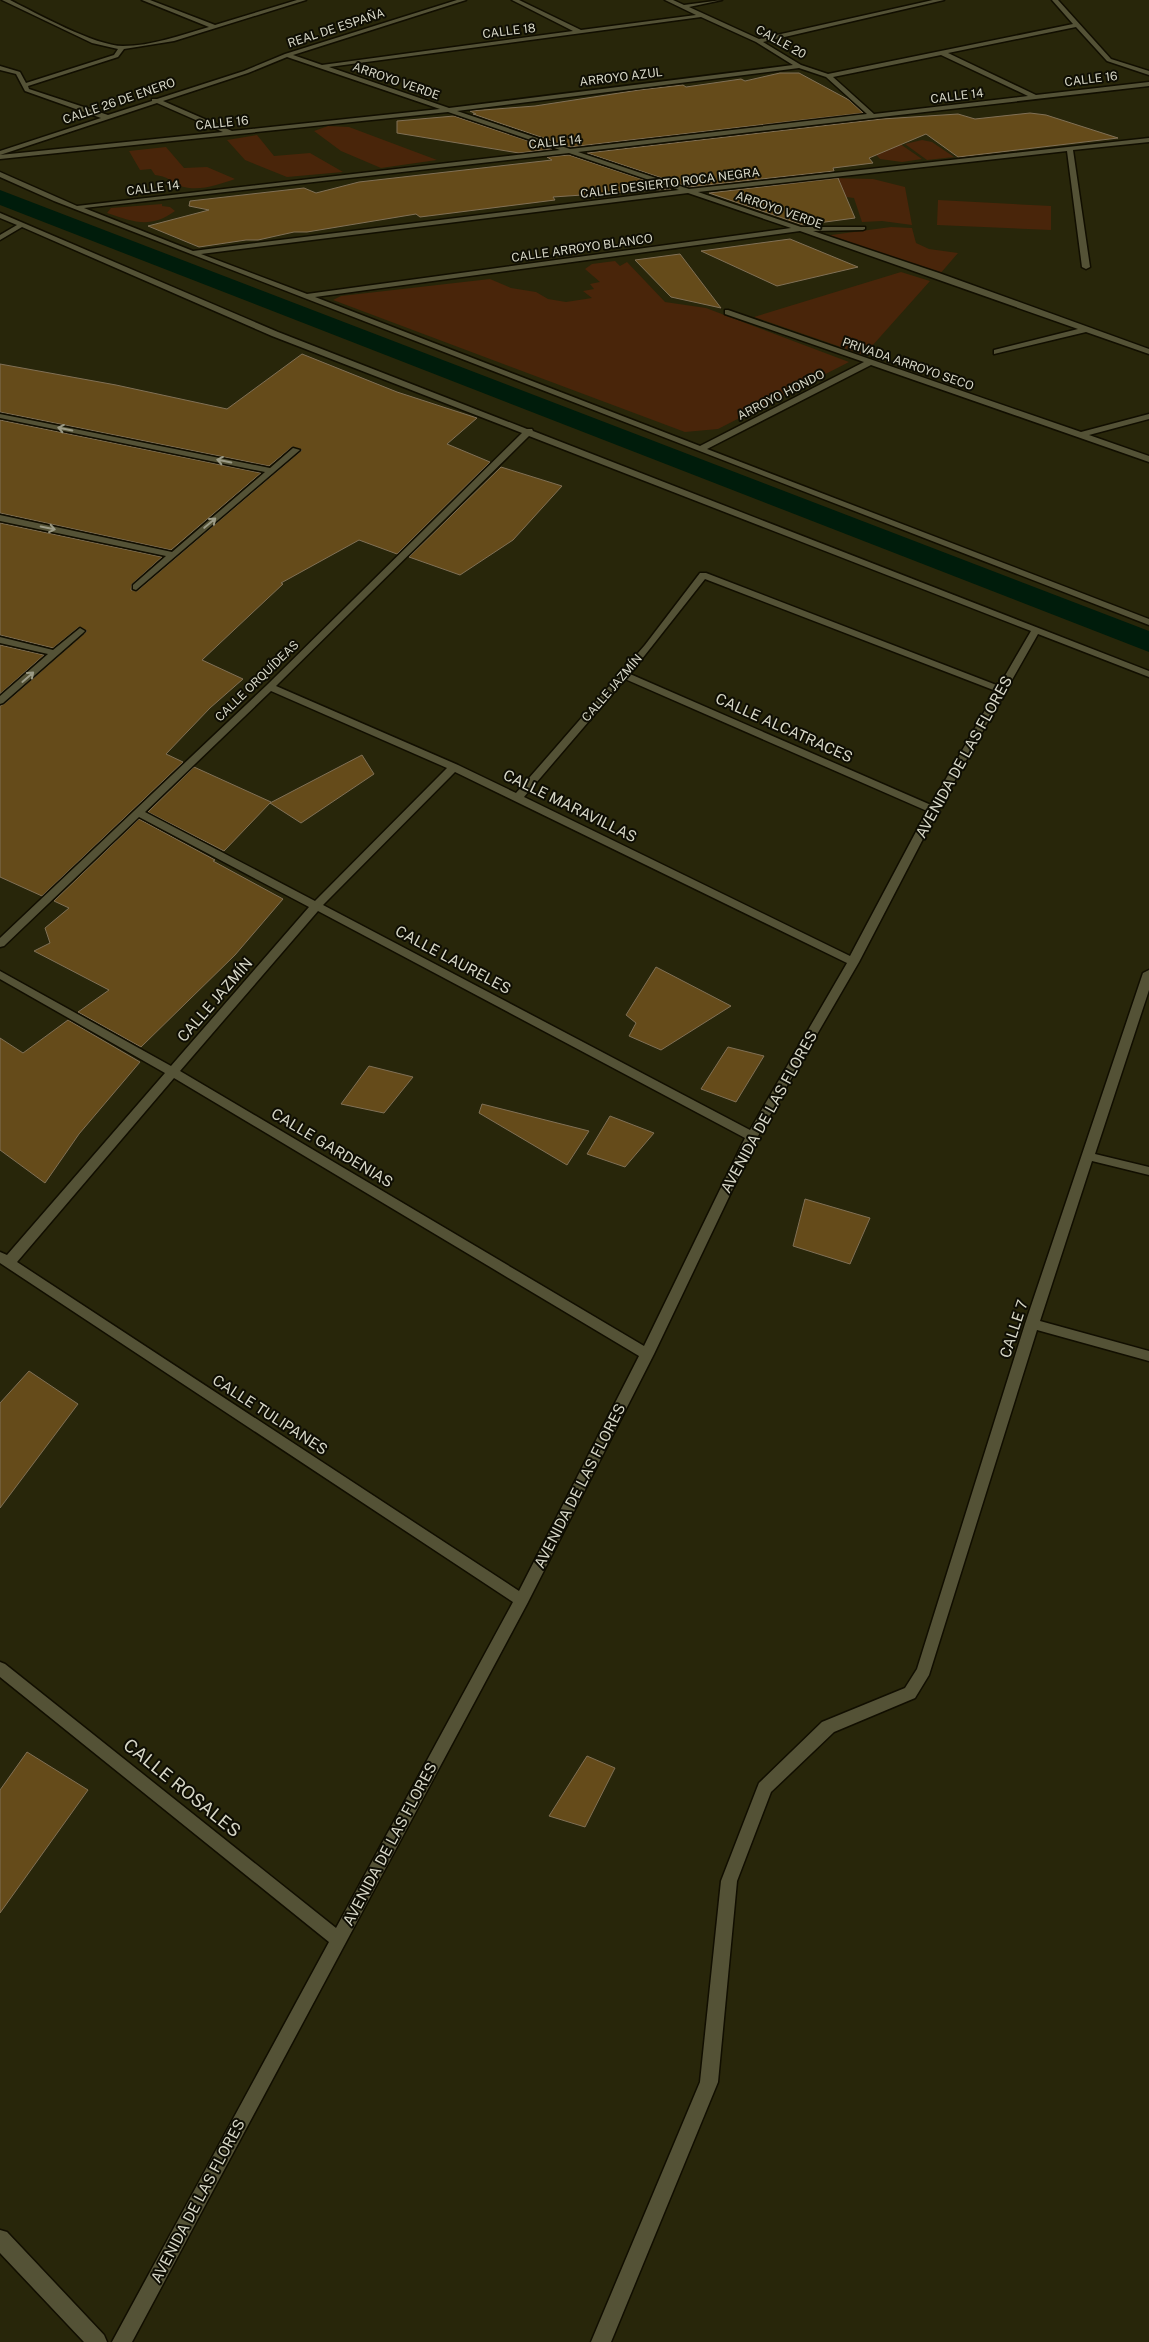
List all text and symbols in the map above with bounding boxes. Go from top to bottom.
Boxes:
street label: REAL DE ESPAÑA [286,6,387,50]
street label: CALLE 18 [482,21,537,41]
street label: CALLE 20 [753,22,809,62]
street label: ARROYO VERDE [351,60,441,102]
street label: ARROYO AZUL [579,65,663,89]
street label: CALLE 16 [1064,69,1118,89]
street label: CALLE 26 DE ENERO [61,75,177,127]
street label: CALLE 14 [930,86,985,106]
street label: CALLE 16 [195,113,249,133]
street label: CALLE 14 [528,132,583,152]
street label: CALLE DESIERTO ROCA NEGRA [580,165,761,201]
street label: CALLE 14 [126,178,181,198]
street label: ARROYO VERDE [734,189,824,231]
street label: CALLE ARROYO BLANCO [510,231,654,265]
street label: PRIVADA ARROYO SECO [840,335,976,393]
street label: ARROYO HONDO [735,367,827,423]
one-way arrow [57,424,73,433]
one-way arrow [216,456,232,466]
one-way arrow [204,518,217,529]
one-way arrow [39,524,55,534]
street label: CALLE ORQUÍDEAS [212,638,302,724]
street label: CALLE JAZMÍN [579,652,645,724]
one-way arrow [21,671,34,682]
street label: AVENIDA DE LAS FLORES [912,673,1015,841]
street label: CALLE ALCATRACES [713,690,855,766]
street label: CALLE MARAVILLAS [501,766,640,845]
street label: CALLE LAURELES [393,922,514,997]
street label: CALLE JAZMÍN [174,954,256,1045]
street label: AVENIDA DE LAS FLORES [717,1028,820,1196]
street label: CALLE GARDENIAS [268,1105,396,1191]
street label: CALLE 7 [996,1298,1031,1360]
street label: CALLE TULIPANES [210,1371,331,1458]
street label: AVENIDA DE LAS FLORES [531,1401,629,1571]
street label: CALLE ROSALES [120,1734,245,1841]
street label: AVENIDA DE LAS FLORES [339,1759,440,1928]
street label: AVENIDA DE LAS FLORES [147,2116,248,2285]

